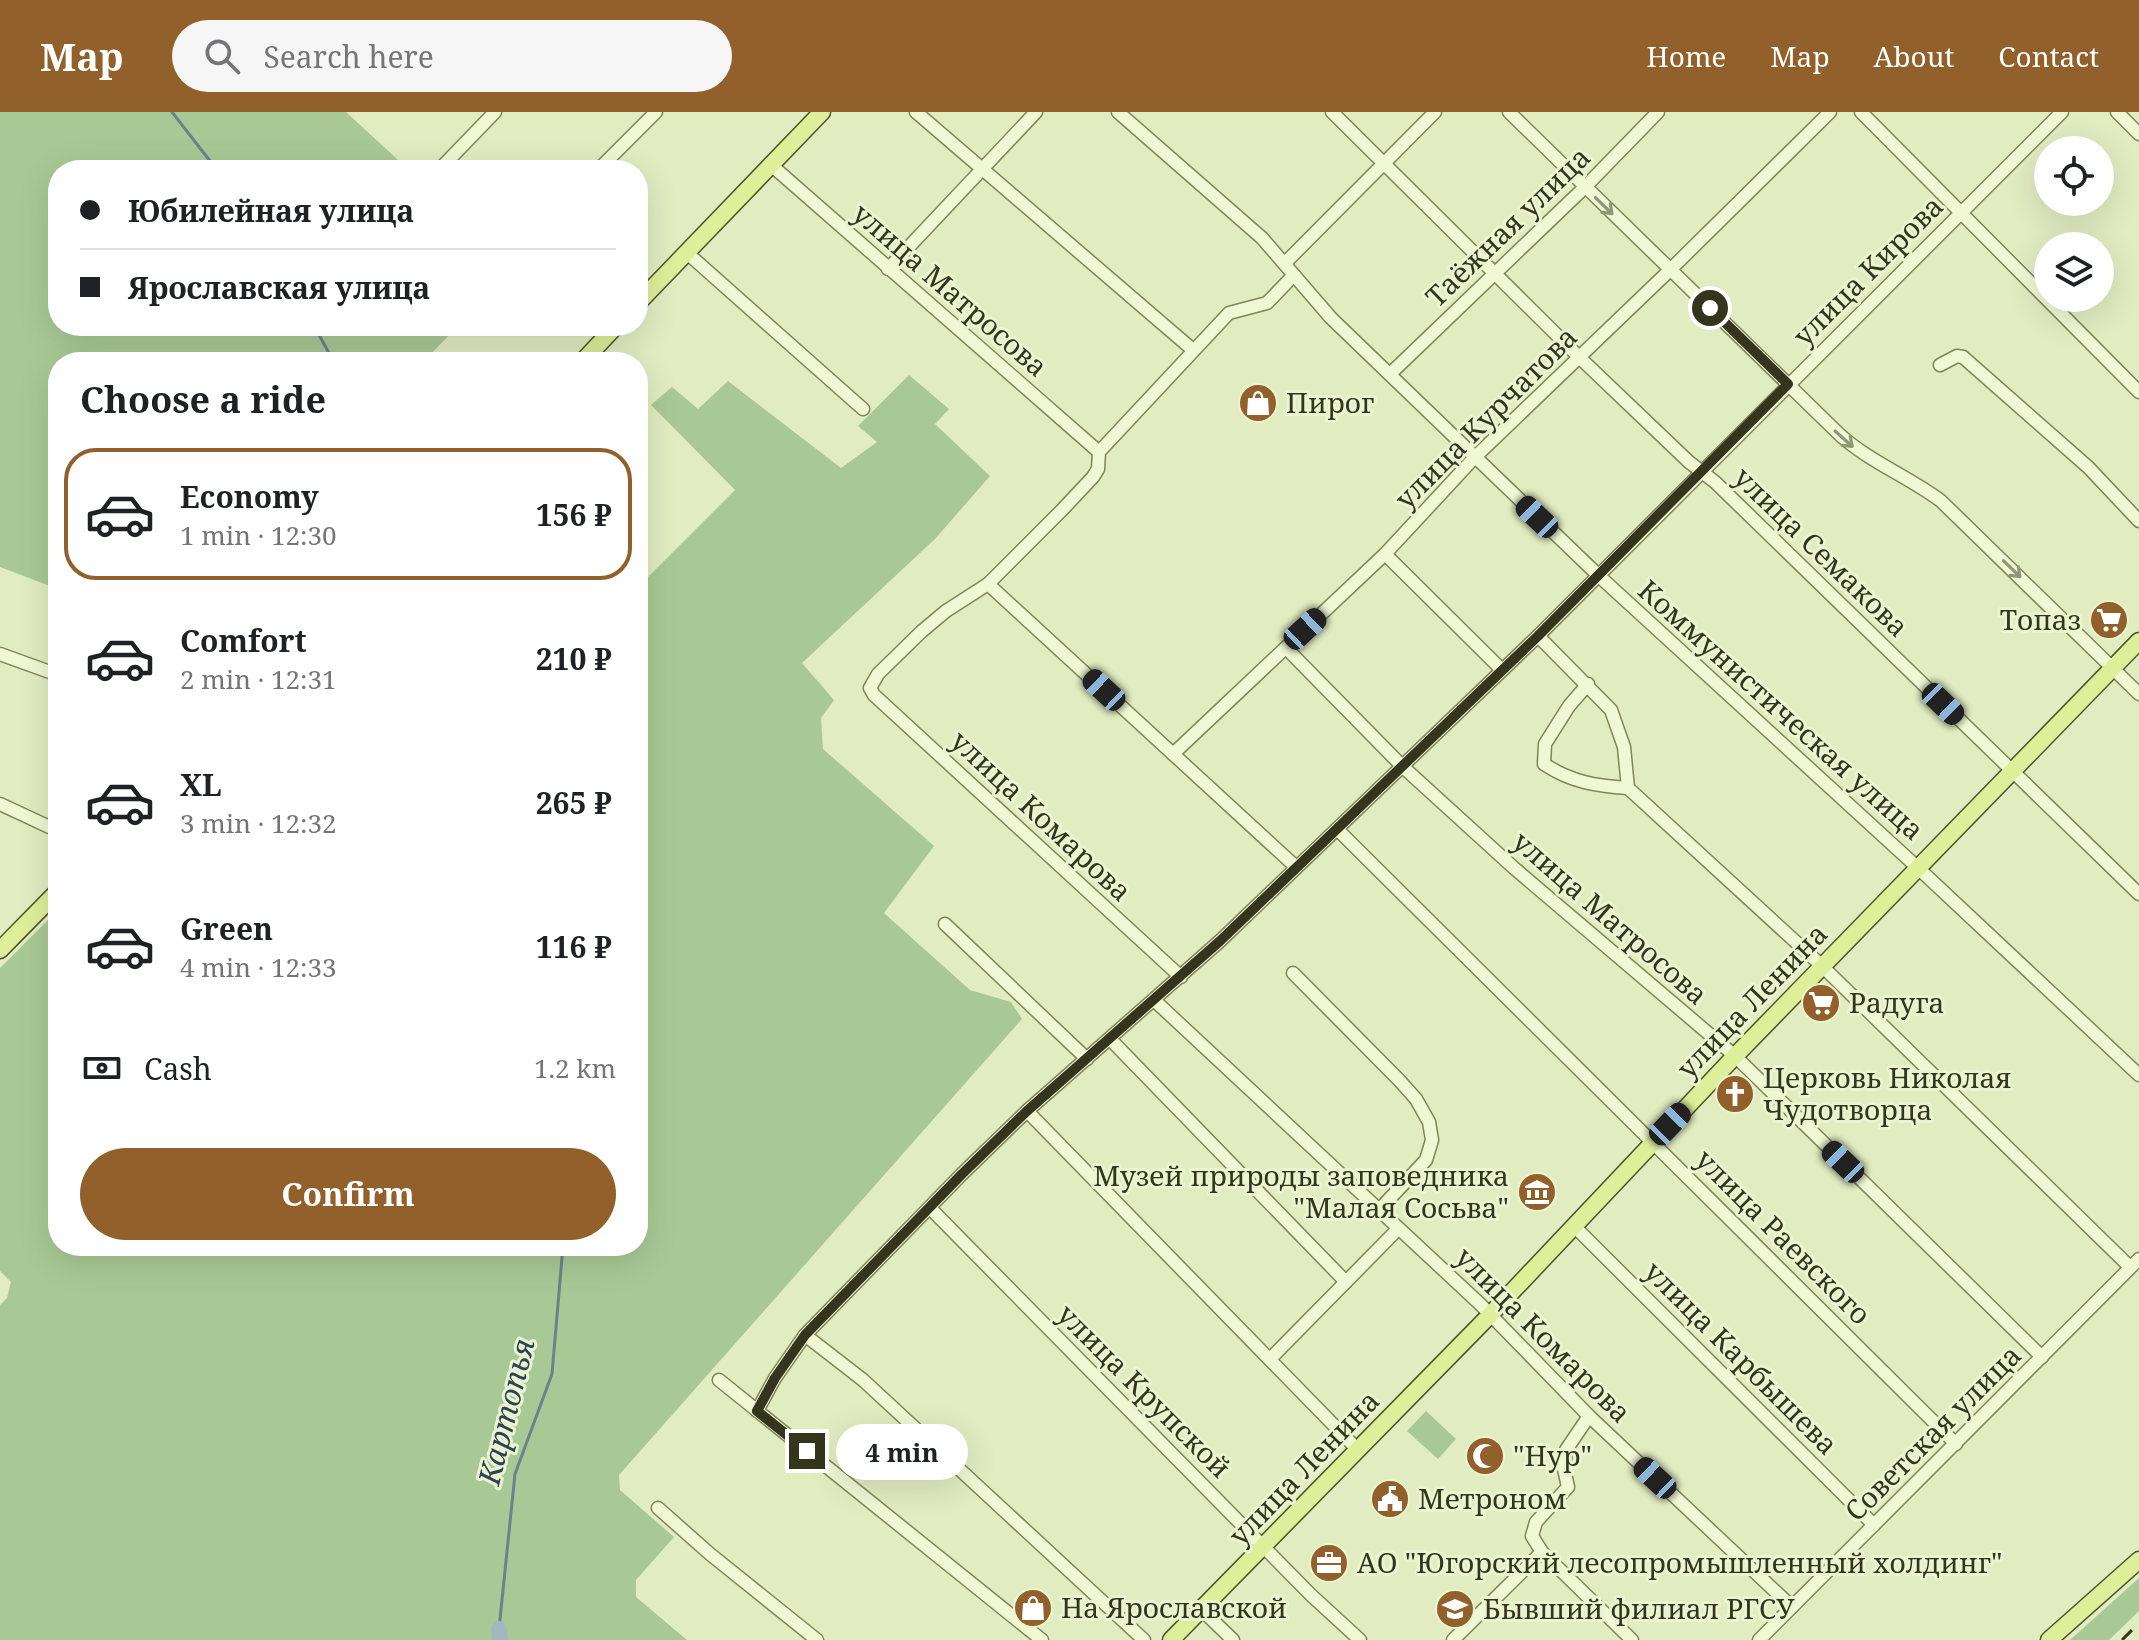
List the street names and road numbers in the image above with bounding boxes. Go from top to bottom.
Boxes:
street label: Таёжная улица [1417,138,1598,315]
street label: улица Кирова [1784,187,1951,354]
street label: улица Матросова [845,194,1056,385]
street label: улица Курчатова [1386,318,1585,517]
street label: улица Семакова [1726,458,1917,645]
street label: Коммунистическая улица [1631,571,1933,848]
street label: улица Комарова [943,722,1140,909]
street label: улица Матросова [1505,822,1716,1013]
street label: улица Ленина [1668,915,1835,1086]
street label: улица Раевского [1688,1140,1880,1332]
street label: улица Комарова [1447,1238,1640,1431]
street label: улица Карбышева [1637,1252,1847,1462]
street label: улица Крупской [1050,1295,1240,1485]
street label: Советская улица [1836,1336,2029,1529]
street label: улица Ленина [1220,1382,1387,1553]

